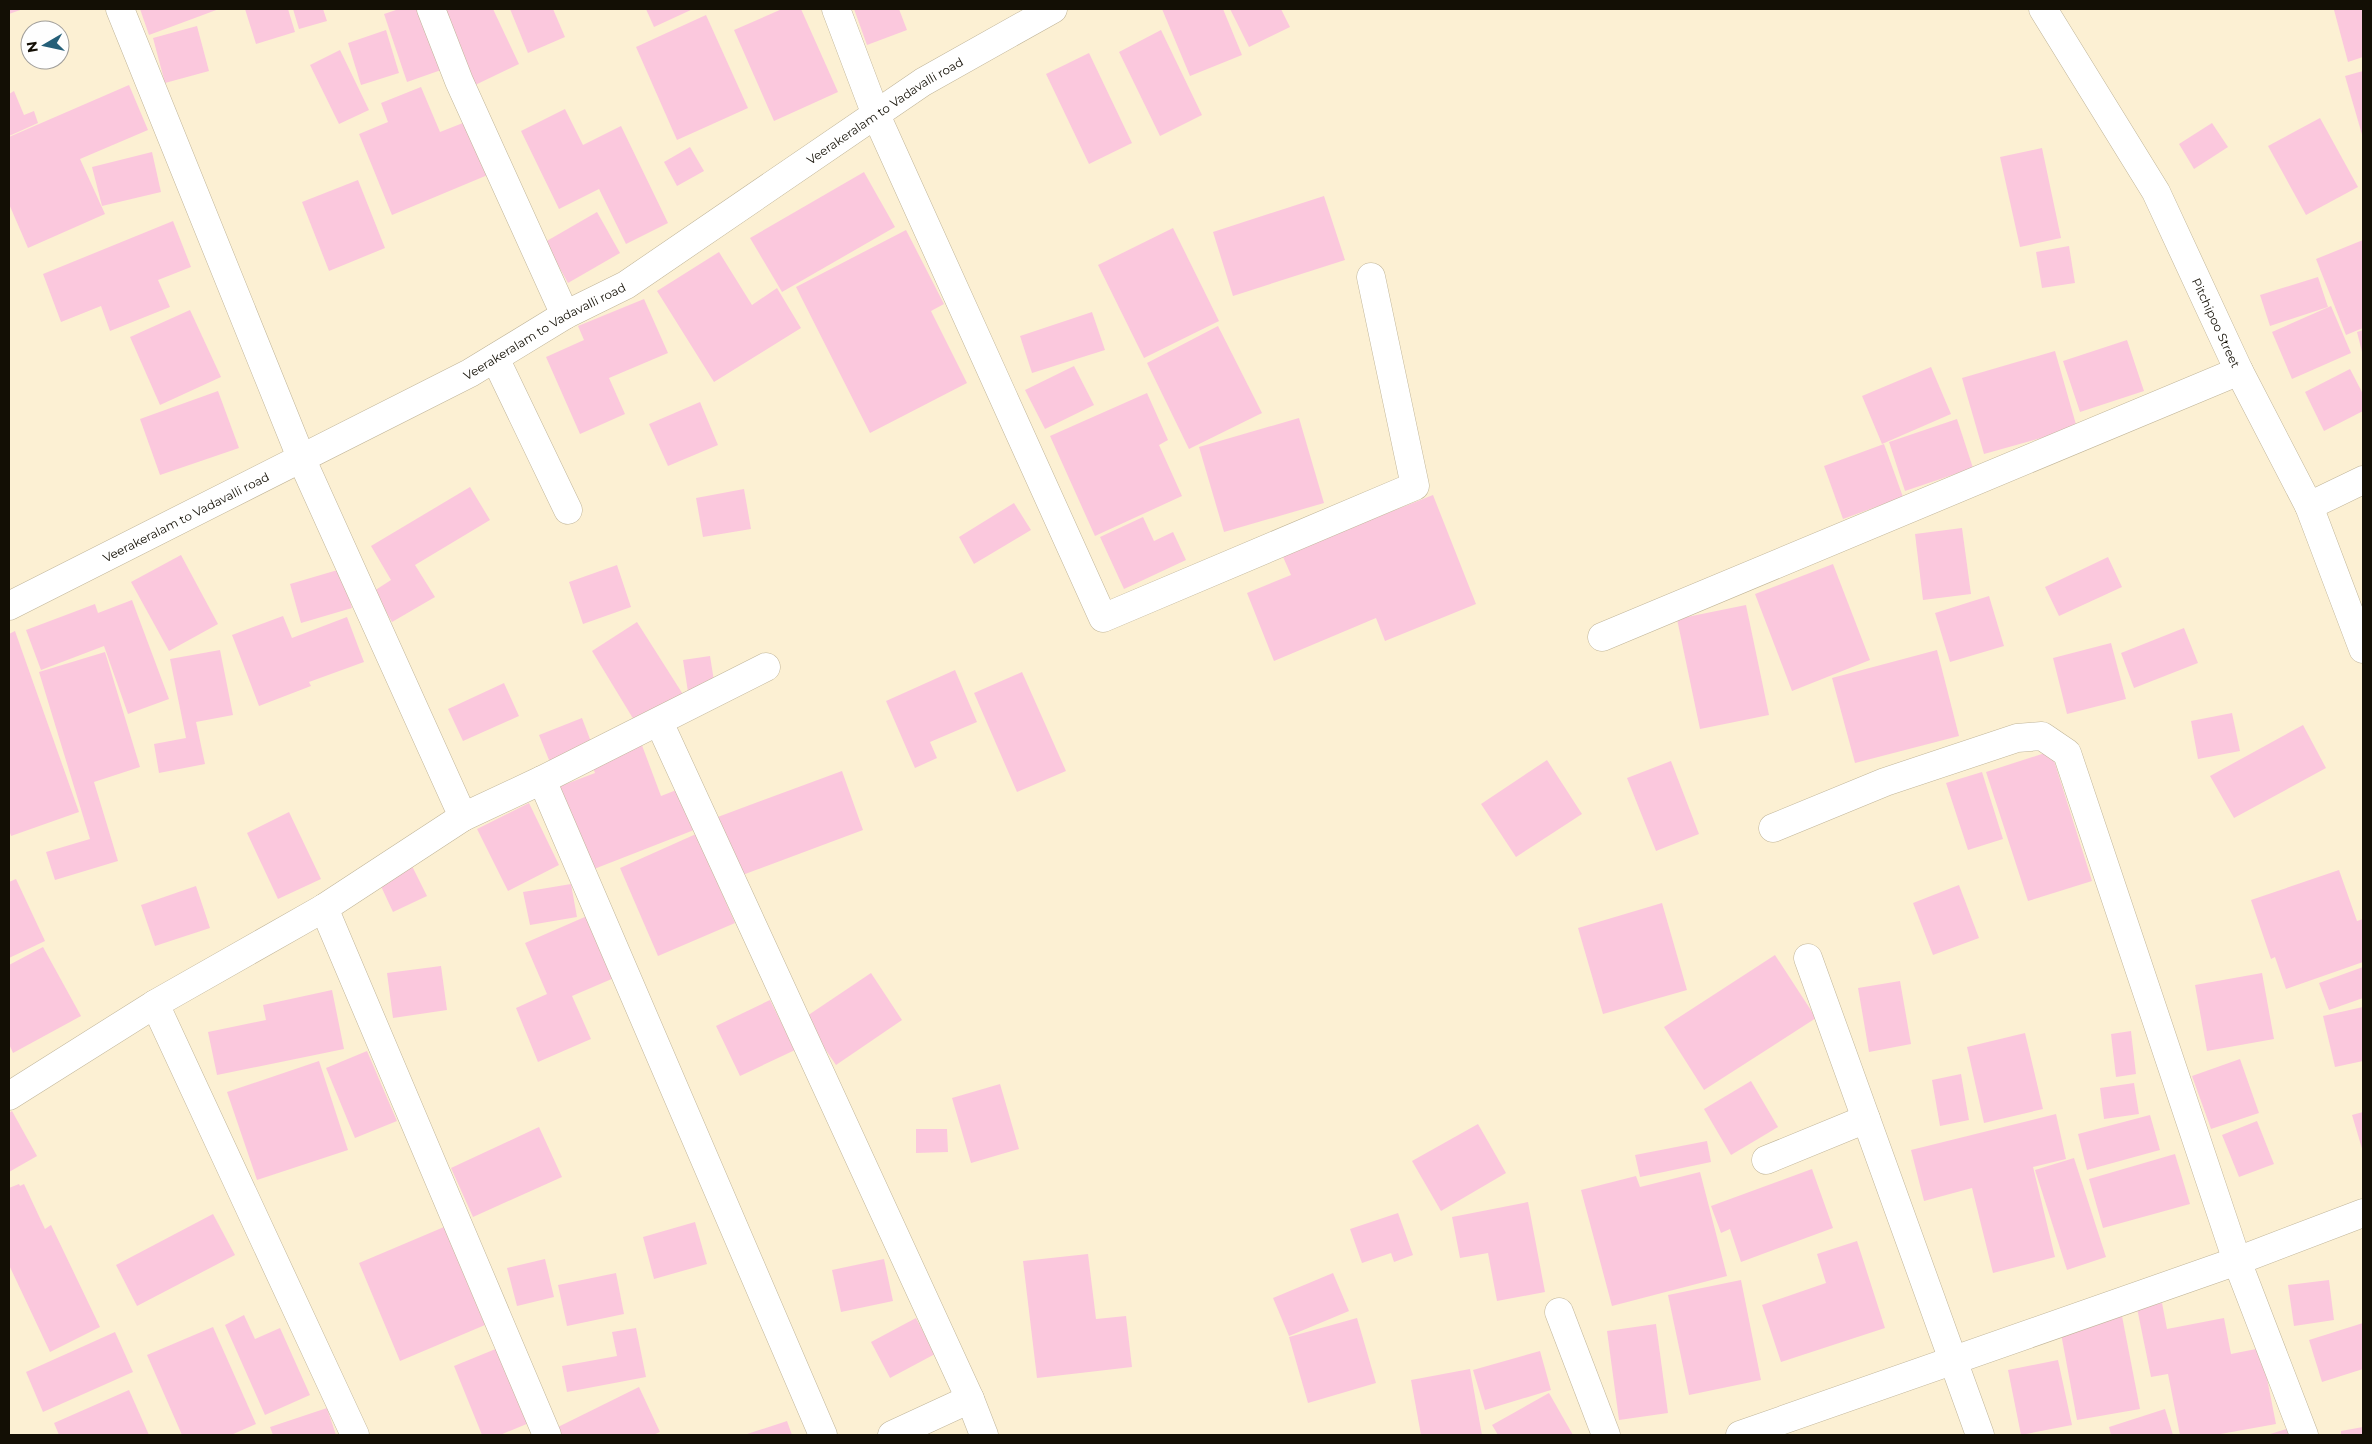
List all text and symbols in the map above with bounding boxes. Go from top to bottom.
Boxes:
north arrow [20,20,70,70]
text: N [22,40,42,54]
street label: Veerakeralam to Vadavalli road [803,54,966,167]
street label: Pitchipoo Street [2189,275,2244,370]
street label: Veerakeralam to Vadavalli road [461,279,628,383]
street label: Veerakeralam to Vadavalli road [100,468,271,565]

